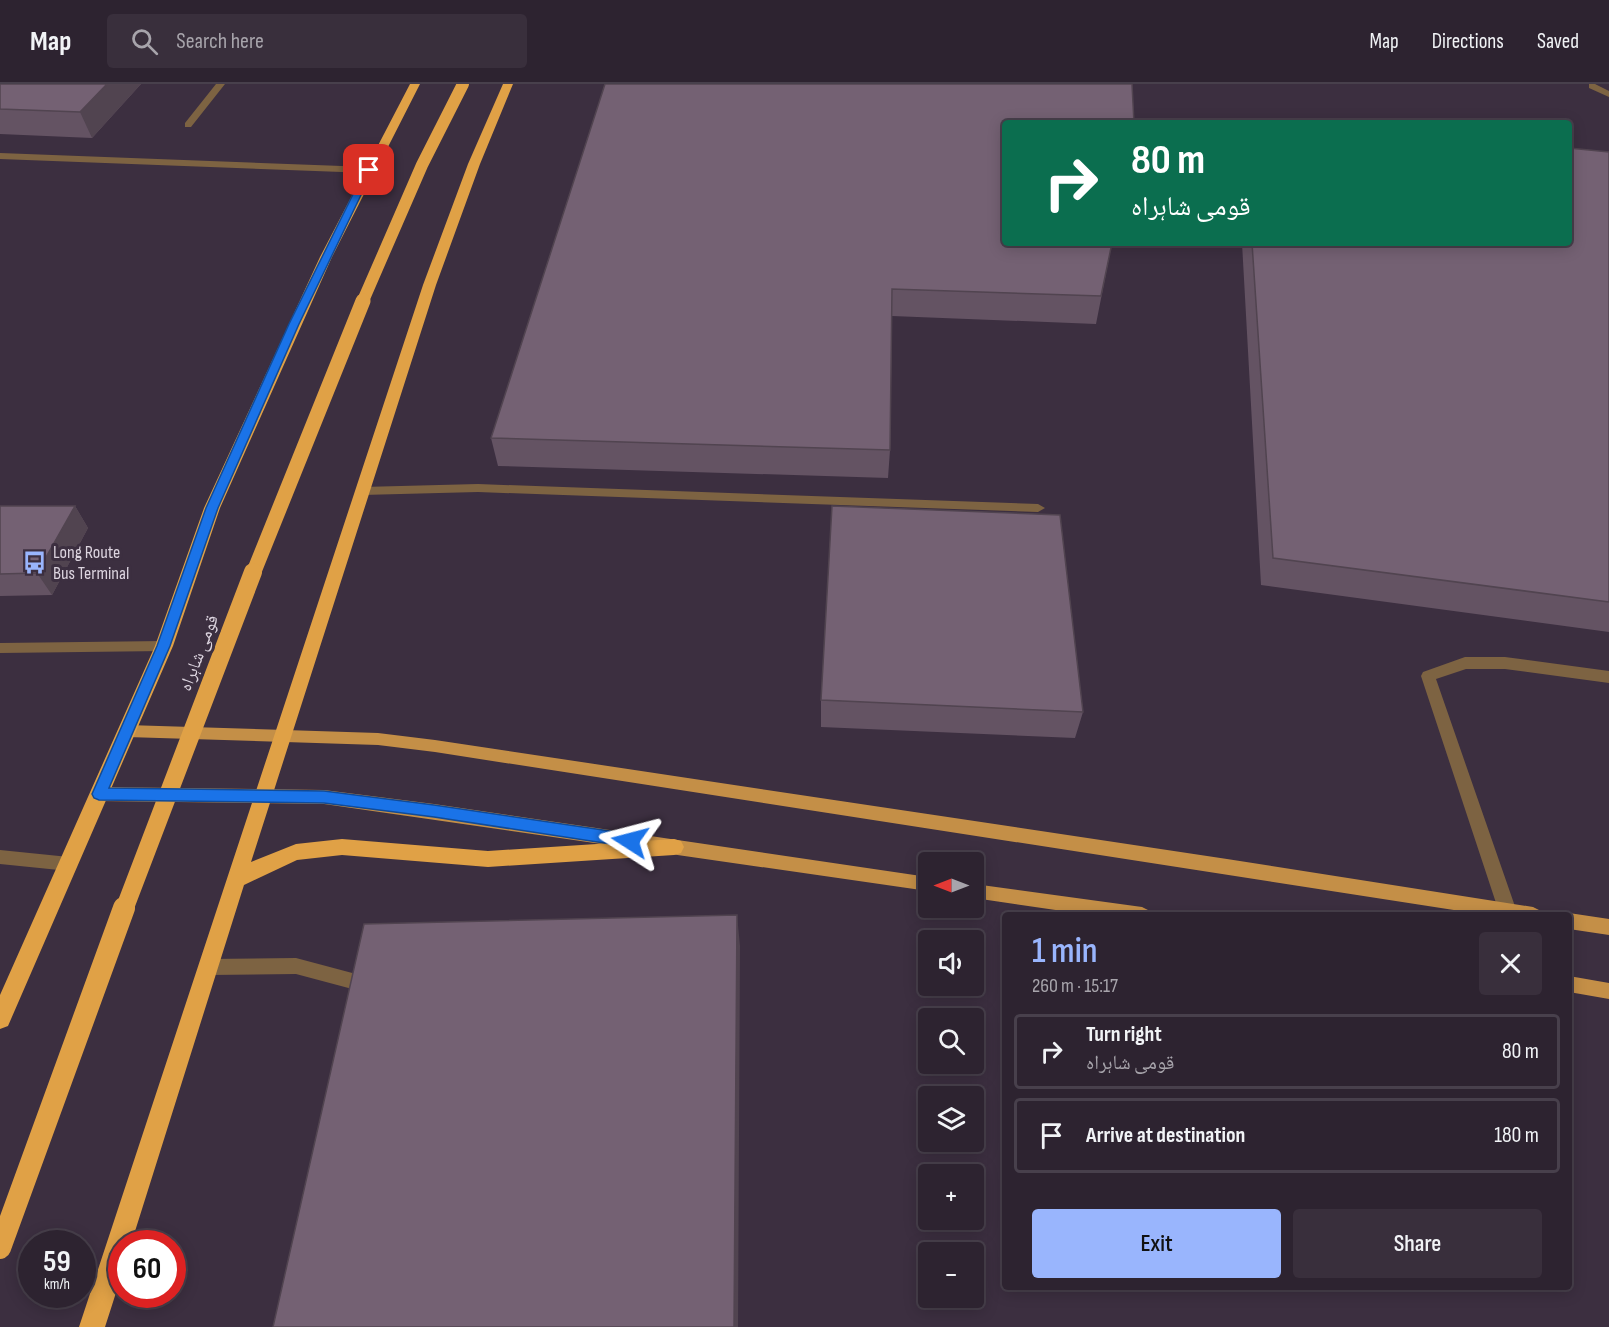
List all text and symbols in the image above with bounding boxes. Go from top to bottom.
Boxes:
search box [107,14,527,68]
text: Map [30,25,71,58]
icon: search [128,25,161,58]
text: Search here [176,28,264,55]
text: Map [1369,29,1399,54]
text: Directions [1432,29,1504,54]
text: Saved [1537,29,1579,54]
text: 80 m [1131,135,1205,186]
pin [343,144,394,195]
icon: right [1032,144,1110,222]
icon: arrive [352,153,385,186]
text: قومی شاہراہ [1131,191,1251,223]
place label: Long Route Bus Terminal [53,542,129,584]
bus stop icon: Long Route Bus Terminal [22,549,48,575]
street label: قومی شاہراہ [175,612,223,694]
position arrow [598,809,662,873]
north arrow [918,852,984,918]
map controls [918,852,984,1308]
button: sound [918,930,984,996]
text: 1 min [1032,930,1097,973]
button: close [1479,932,1542,995]
text: 260 m · 15:17 [1032,974,1118,998]
button: search [918,1008,984,1074]
text: Turn right [1086,1021,1162,1048]
icon: right [1035,1035,1068,1068]
text: 80 m [1502,1038,1539,1065]
text: قومی شاہراہ [1086,1051,1175,1075]
button: layers [918,1086,984,1152]
icon: arrive [1035,1119,1068,1152]
text: Arrive at destination [1086,1122,1245,1149]
text: 180 m [1494,1122,1539,1149]
button: + [918,1164,984,1230]
button: Exit [1032,1209,1281,1278]
button: Share [1293,1209,1542,1278]
speed limit sign: 60 [108,1230,186,1308]
button: − [918,1242,984,1308]
text: 59 [43,1244,71,1280]
text: km/h [44,1275,70,1294]

